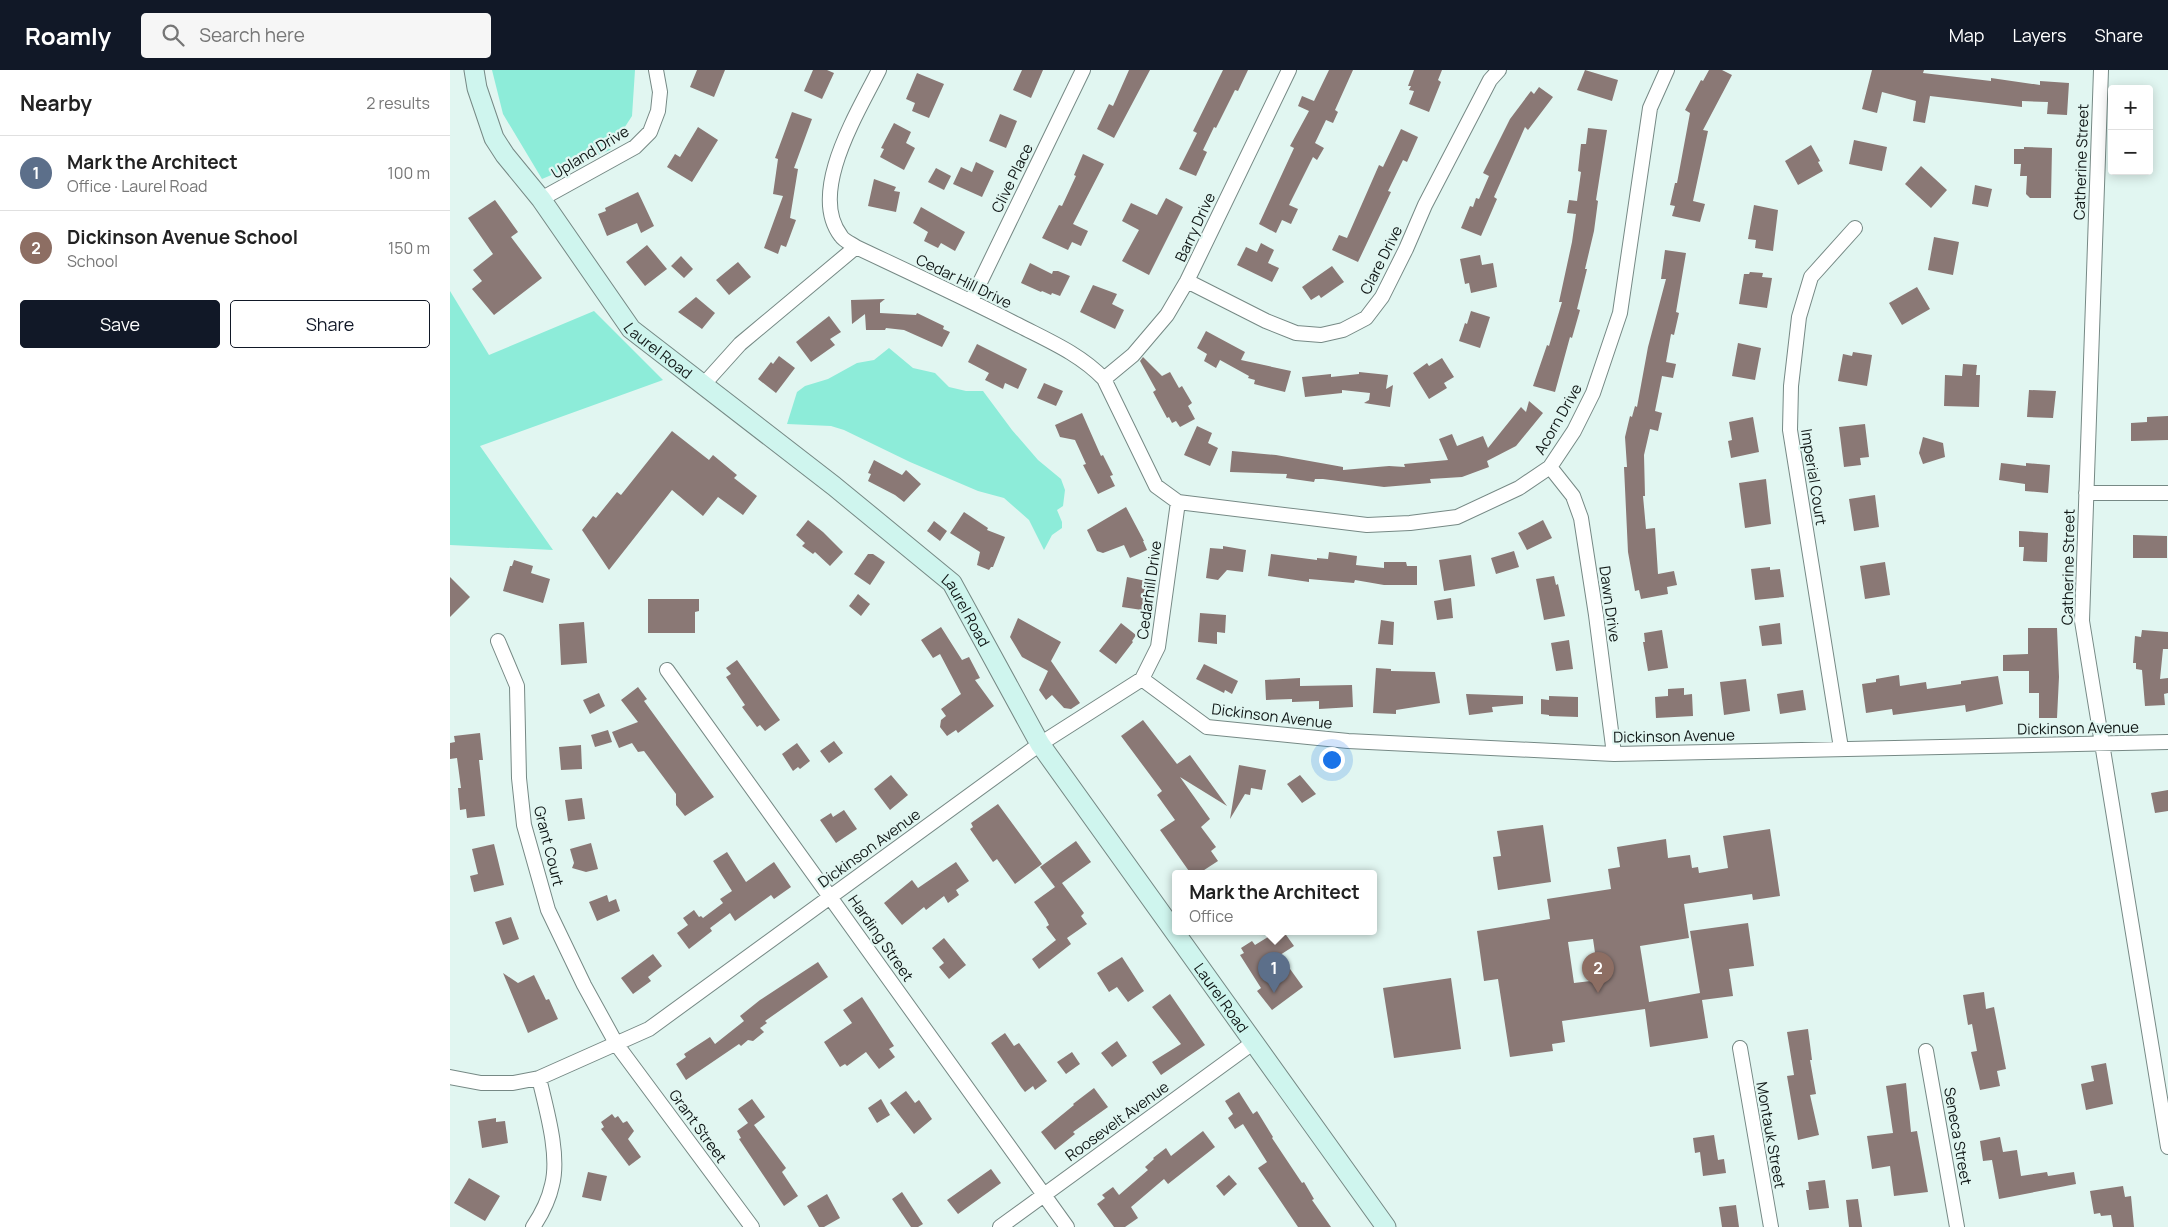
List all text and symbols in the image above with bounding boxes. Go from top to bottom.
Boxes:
search box [141,13,491,58]
text: Roamly [25,19,111,52]
icon: search [159,21,187,49]
text: Search here [199,22,305,48]
text: Map [1949,23,1984,47]
text: Layers [2012,23,2066,47]
text: Share [2094,23,2143,47]
map controls [2108,85,2153,175]
button: + [2108,85,2153,130]
text: Nearby [20,89,92,117]
text: 2 results [366,92,430,114]
street label: Catherine Street [2068,103,2094,221]
street label: Upland Drive [547,120,633,183]
button: − [2108,130,2153,175]
street label: Clive Place [986,140,1038,216]
text: Mark the Architect [67,149,238,175]
text: 1 [32,162,40,184]
text: 100 m [387,162,430,184]
text: Office · Laurel Road [67,175,208,197]
street label: Barry Drive [1170,189,1220,265]
street label: Clare Drive [1355,222,1407,298]
text: Dickinson Avenue School [67,224,298,250]
text: 2 [31,237,41,259]
text: 150 m [388,237,430,259]
street label: Cedar Hill Drive [913,249,1016,313]
text: School [67,250,118,272]
button: Save [20,300,220,348]
button: Share [230,300,430,348]
street label: Laurel Road [619,318,697,383]
street label: Acorn Drive [1529,379,1587,458]
street label: Imperial Court [1796,427,1832,527]
street label: Catherine Street [2056,509,2080,625]
street label: Cedarhill Drive [1132,539,1166,641]
street label: Dawn Drive [1594,565,1626,644]
street label: Laurel Road [937,568,995,650]
street label: Dickinson Avenue [1210,698,1334,734]
street label: Dickinson Avenue [2017,716,2139,740]
street label: Dickinson Avenue [1613,724,1735,748]
your location [1319,747,1345,773]
street label: Grant Court [529,804,569,888]
street label: Dickinson Avenue [814,804,925,892]
popup [1172,870,1377,935]
text: Mark the Architect [1189,879,1360,905]
street label: Harding Street [843,891,919,985]
text: Office [1189,905,1233,927]
pin: 1 [1258,952,1290,993]
pin: 2 [1582,952,1614,993]
street label: Laurel Road [1189,958,1254,1037]
street label: Roosevelt Avenue [1061,1076,1173,1166]
street label: Montauk Street [1751,1080,1791,1190]
street label: Grant Street [664,1085,732,1167]
street label: Seneca Street [1939,1085,1977,1187]

